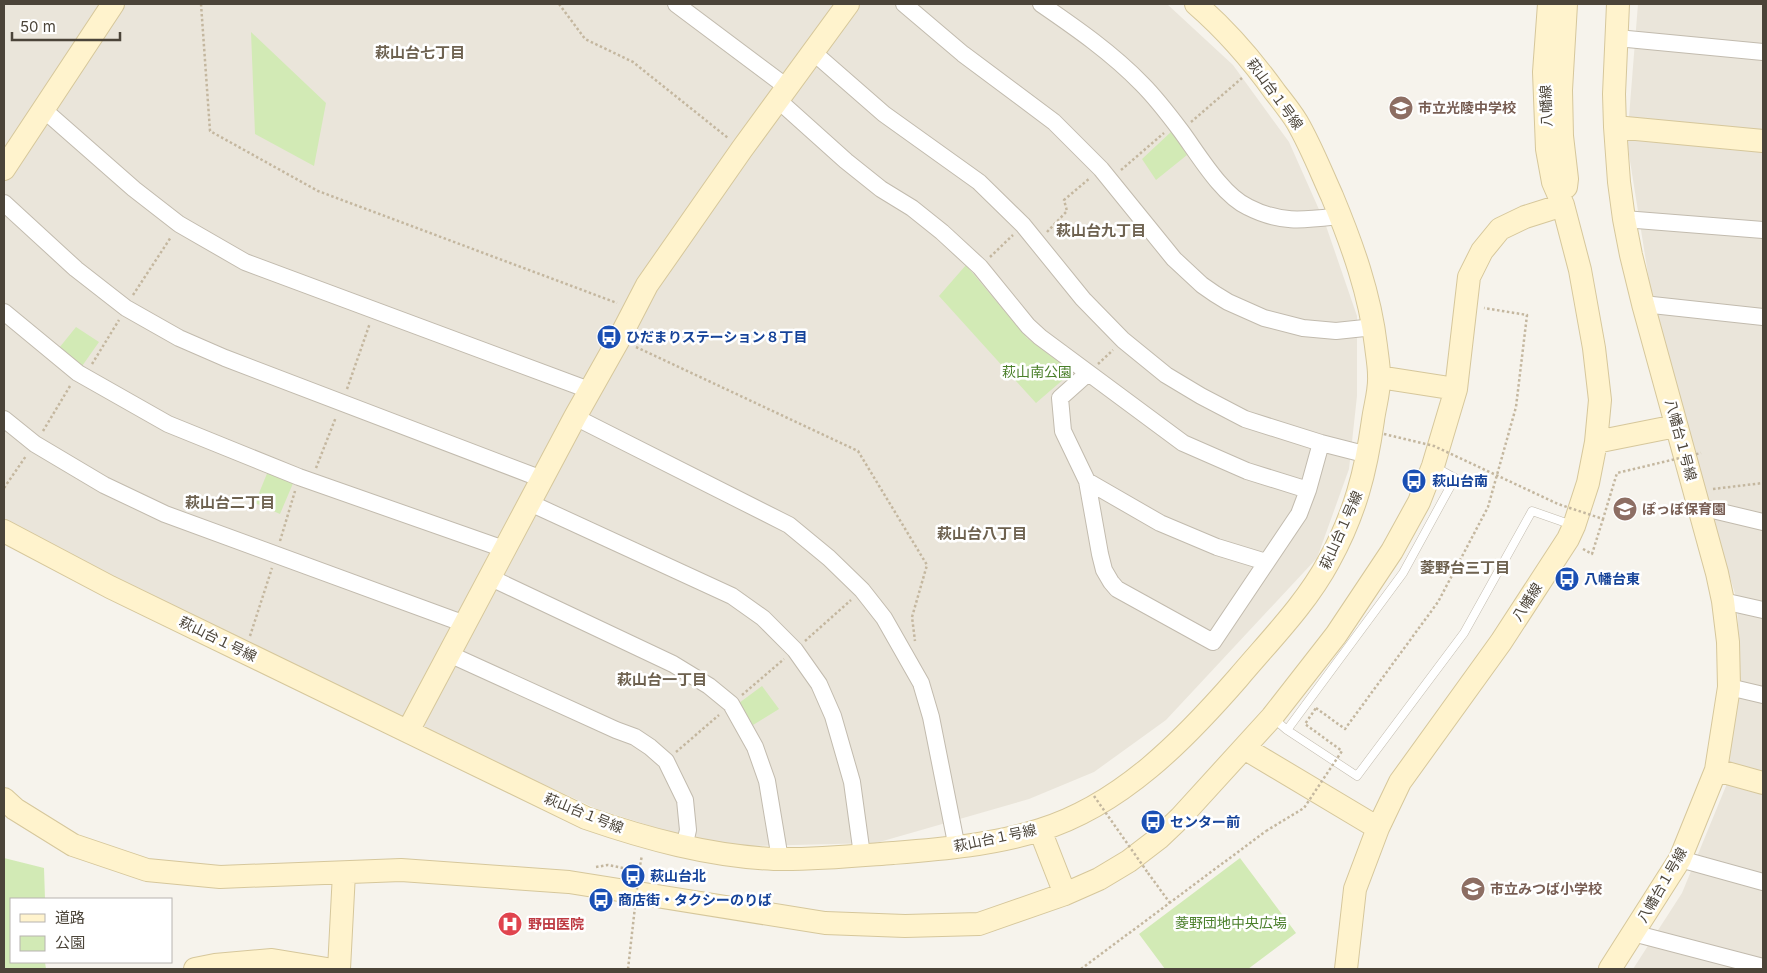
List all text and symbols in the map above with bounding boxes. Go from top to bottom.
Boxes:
scale bar [12,10,120,42]
text: 50 m [20,17,56,36]
district label: 萩山台七丁目 [375,43,465,62]
street label: 萩山台１号線 [1244,55,1307,133]
street label: 八幡線 [1536,85,1555,127]
school or university icon: 市立光陵中学校 [1388,95,1414,121]
place label: 市立光陵中学校 [1418,99,1516,116]
district label: 萩山台九丁目 [1056,221,1146,240]
bus stop icon: ひだまりステーション８丁目 [596,324,622,350]
place label: ひだまりステーション８丁目 [626,328,807,345]
park label: 萩山南公園 [1002,363,1072,380]
street label: 八幡台１号線 [1662,397,1701,483]
bus stop icon: 萩山台南 [1401,468,1427,494]
place label: 萩山台南 [1432,472,1488,489]
street label: 萩山台１号線 [1316,488,1365,572]
district label: 萩山台二丁目 [185,493,275,512]
school or university icon: ぽっぽ保育園 [1612,496,1638,522]
place label: ぽっぽ保育園 [1642,500,1726,517]
district label: 萩山台八丁目 [937,524,1027,543]
district label: 菱野台三丁目 [1420,558,1510,577]
bus stop icon: 八幡台東 [1554,566,1580,592]
place label: 八幡台東 [1584,570,1640,587]
street label: 八幡線 [1508,579,1545,624]
street label: 萩山台１号線 [177,612,260,665]
district label: 萩山台一丁目 [617,670,707,689]
street label: 萩山台１号線 [542,789,626,836]
bus stop icon: センター前 [1140,809,1166,835]
place label: センター前 [1170,813,1240,830]
street label: 萩山台１号線 [952,820,1038,855]
street label: 八幡台１号線 [1633,844,1690,925]
bus stop icon: 萩山台北 [620,863,646,889]
place label: 萩山台北 [650,867,706,884]
school or university icon: 市立みつば小学校 [1460,876,1486,902]
place label: 市立みつば小学校 [1490,880,1602,897]
bus stop icon: 商店街・タクシーのりば [588,887,614,913]
place label: 商店街・タクシーのりば [618,891,772,908]
legend [10,898,172,963]
text: 道路 [55,908,85,927]
hospital icon: 野田医院 [497,911,523,937]
park label: 菱野団地中央広場 [1175,914,1287,931]
place label: 野田医院 [528,915,584,932]
text: 公園 [55,933,85,952]

